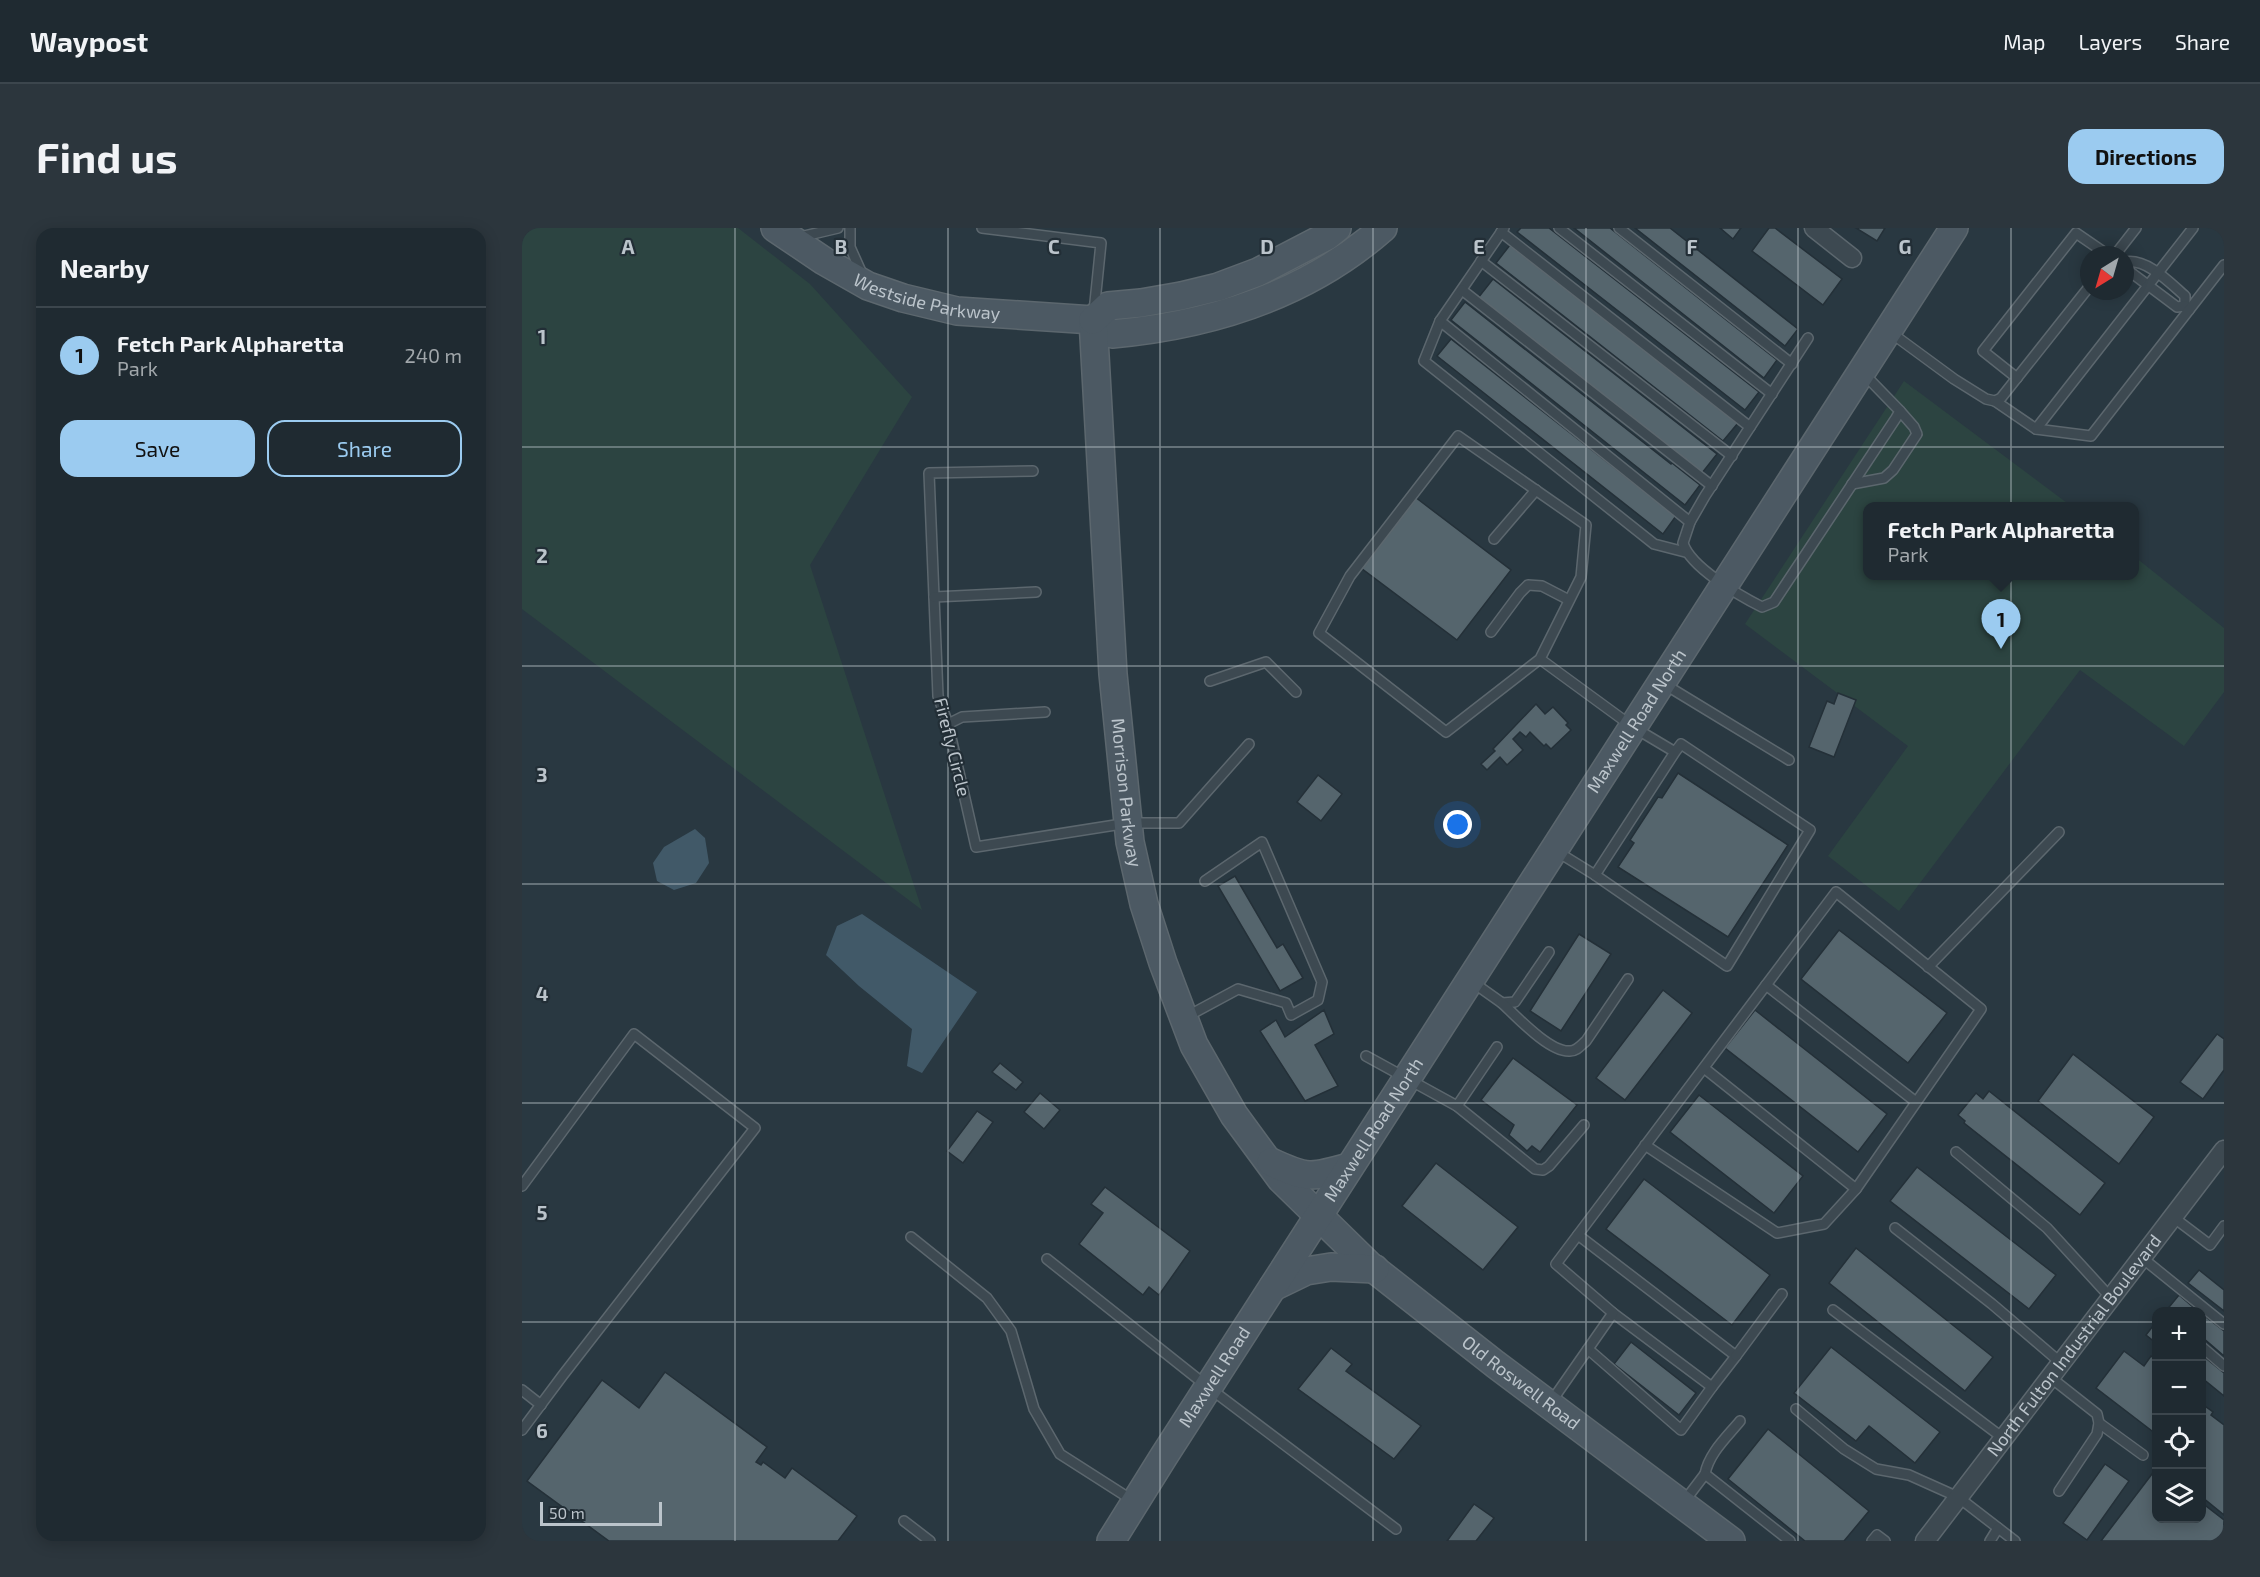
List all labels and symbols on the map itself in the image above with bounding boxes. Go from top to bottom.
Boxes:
text: A [621,234,635,258]
text: B [835,234,847,258]
text: C [1048,234,1060,258]
text: D [1260,234,1274,258]
text: E [1473,234,1485,258]
text: F [1686,234,1698,258]
text: G [1899,234,1911,258]
north arrow [2080,246,2134,300]
street label: Westside Parkway [850,268,1002,324]
text: 1 [538,324,546,348]
text: 2 [536,543,548,567]
pin: 1 [1982,600,2020,649]
street label: Maxwell Road North [1582,644,1690,797]
street label: Firefly Circle [930,695,976,798]
street label: Morrison Parkway [1108,717,1147,870]
text: 3 [536,762,548,786]
your location [1443,810,1472,839]
text: 4 [536,981,549,1005]
street label: Maxwell Road North [1319,1053,1427,1205]
text: 5 [536,1200,548,1224]
street label: North Fulton Industrial Boulevard [1982,1230,2165,1460]
street label: Maxwell Road [1173,1322,1254,1431]
street label: Old Roswell Road [1458,1330,1585,1434]
text: 6 [536,1418,548,1442]
scale bar [540,1499,662,1526]

